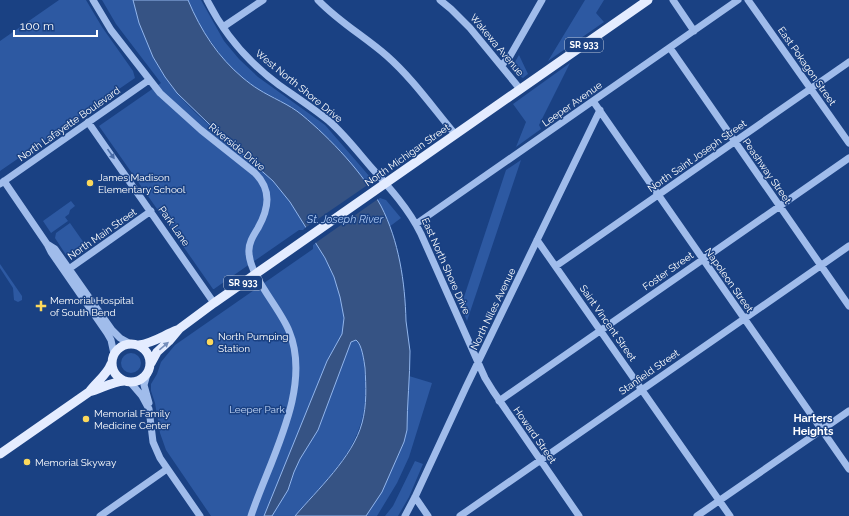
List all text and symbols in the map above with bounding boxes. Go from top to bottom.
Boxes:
scale bar [14,12,97,38]
street label: Wakewa Avenue [468,12,526,78]
text: 100 m [20,19,54,33]
street label: East Pokagon Street [776,25,839,108]
road number: SR 933 [565,38,603,52]
street label: West North Shore Drive [253,48,345,125]
street label: Leeper Avenue [540,79,604,129]
street label: North Lafayette Boulevard [16,85,122,163]
street label: North Saint Joseph Street [646,117,749,194]
street label: Riverside Drive [207,121,267,173]
street label: North Michigan Street [362,121,452,188]
street label: Peashway Street [740,136,794,206]
one-way arrow [107,149,115,159]
place label: James Madison Elementary School [98,172,186,195]
marker: James Madison Elementary School [85,178,95,188]
street label: Park Lane [156,204,192,248]
street label: North Main Street [66,206,139,262]
water label: St. Joseph River [306,213,384,226]
street label: East North Shore Drive [420,216,472,316]
street label: Napoleon Street [703,246,756,315]
street label: Foster Street [641,249,696,292]
street label: North Niles Avenue [468,266,518,352]
road number: SR 933 [224,276,262,290]
street label: Saint Vincent Street [578,283,639,364]
place label: Memorial Hospital of South Bend [50,295,134,318]
marker: Memorial Hospital of South Bend [35,300,47,312]
place label: North Pumping Station [218,331,289,354]
marker: North Pumping Station [205,337,215,347]
one-way arrow [158,341,169,350]
street label: Stanfield Street [617,347,682,397]
park label: Leeper Park [229,404,286,415]
street label: Howard Street [511,405,559,466]
place label: Memorial Family Medicine Center [94,408,171,431]
district label: Harters Heights [793,412,834,438]
marker: Memorial Family Medicine Center [81,414,91,424]
marker: Memorial Skyway [22,457,32,467]
place label: Memorial Skyway [35,457,117,468]

